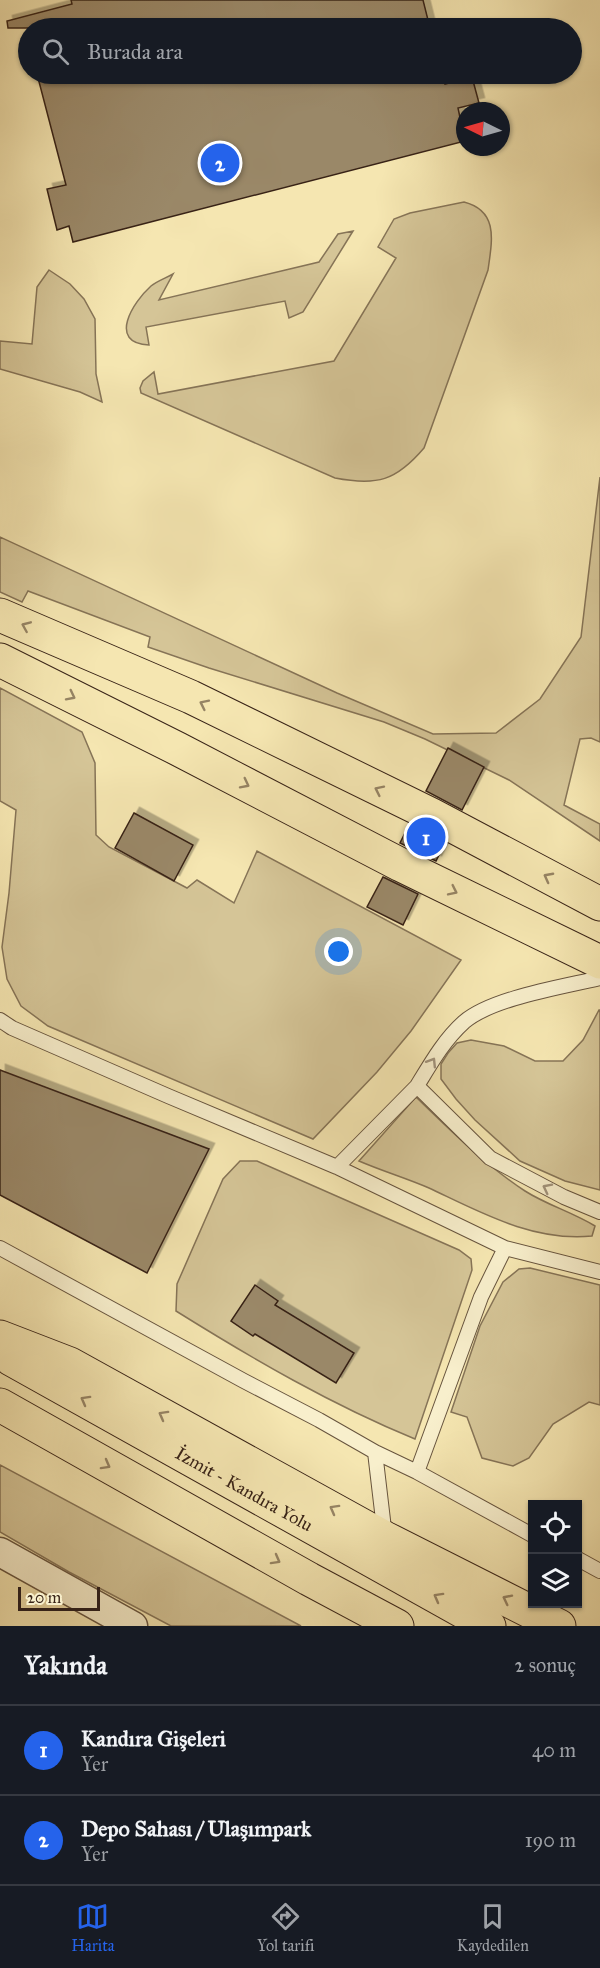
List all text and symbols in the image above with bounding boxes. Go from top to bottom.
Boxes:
search box [18,18,582,84]
icon: search [39,35,72,68]
text: Burada ara [87,38,183,65]
north arrow [456,102,510,156]
pin: 2 [200,140,240,186]
one-way arrow [21,621,32,633]
one-way arrow [65,689,76,700]
one-way arrow [200,700,211,711]
one-way arrow [239,777,249,788]
one-way arrow [375,785,386,797]
pin: 1 [406,814,446,860]
one-way arrow [544,873,555,884]
one-way arrow [447,883,458,895]
your location [324,937,353,966]
one-way arrow [424,1058,436,1068]
one-way arrow [542,1184,553,1195]
one-way arrow [80,1396,91,1407]
one-way arrow [159,1411,169,1422]
street label: İzmit - Kandıra Yolu [172,1441,317,1537]
one-way arrow [100,1458,110,1469]
map controls [528,1500,582,1608]
button: locate [528,1500,582,1554]
one-way arrow [330,1505,340,1516]
one-way arrow [270,1553,280,1565]
button: layers [528,1554,582,1608]
scale bar [18,1584,100,1612]
text: 20 m [27,1588,61,1607]
one-way arrow [434,1593,444,1604]
one-way arrow [503,1595,513,1606]
text: Yakında [24,1649,107,1681]
text: 2 sonuç [514,1653,576,1677]
text: Kandıra Gişeleri [81,1725,226,1752]
text: 1 [40,1738,47,1762]
text: 40 m [532,1738,576,1762]
text: Yer [81,1752,108,1776]
text: Depo Sahası / Ulaşımpark [81,1815,311,1842]
text: 2 [39,1828,48,1852]
text: 190 m [525,1828,576,1852]
text: Yer [81,1842,108,1866]
tab: Harita [71,1900,115,1955]
tab: Yol tarifi [257,1900,315,1955]
tab: Kaydedilen [457,1900,529,1955]

